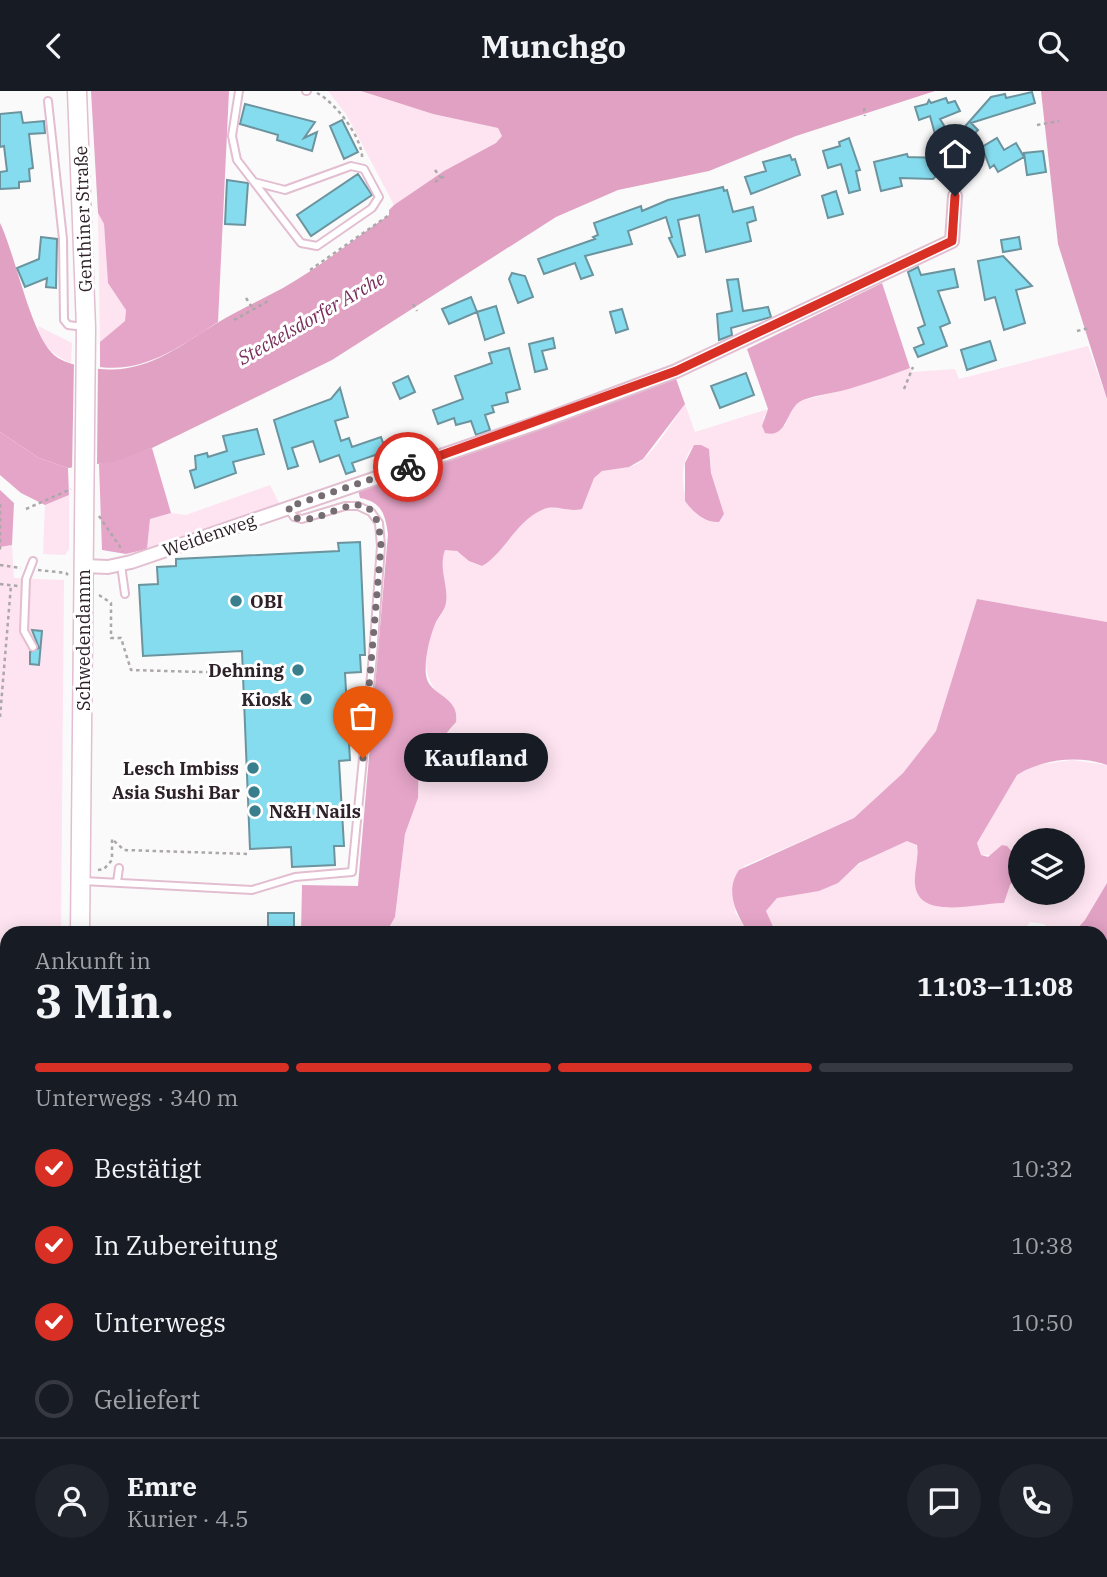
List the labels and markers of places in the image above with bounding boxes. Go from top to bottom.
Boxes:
pin [925,124,985,196]
place label: OBI [250,590,283,613]
marker: OBI [228,593,244,609]
place label: Dehning [208,659,285,682]
marker: Dehning [290,662,306,678]
pin [333,686,393,758]
place label: Kiosk [241,688,293,711]
marker: Kiosk [298,691,314,707]
callout: Kaufland [405,733,548,783]
place label: Lesch Imbiss [123,757,239,780]
marker: Lesch Imbiss [245,760,261,776]
place label: Asia Sushi Bar [112,781,240,804]
marker: Asia Sushi Bar [246,784,262,800]
place label: N&H Nails [269,800,361,823]
marker: N&H Nails [247,803,263,819]

